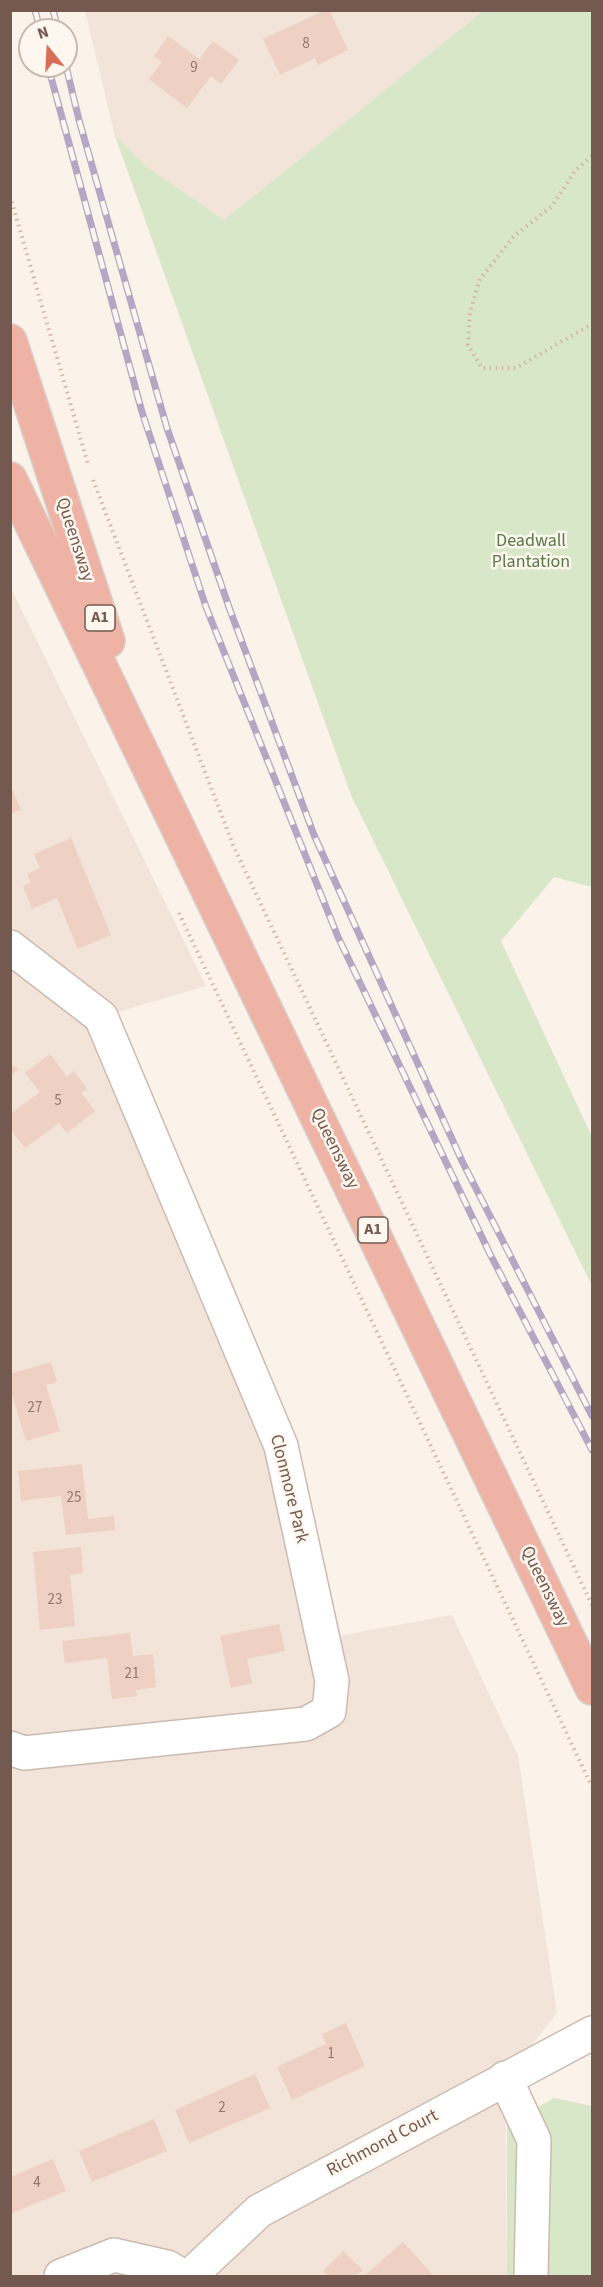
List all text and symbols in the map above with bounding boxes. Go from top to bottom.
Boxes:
north arrow [18,18,78,78]
text: N [35,21,52,45]
house number: 8 [302,36,310,54]
house number: 9 [190,60,198,78]
street label: Queensway [50,495,98,585]
park label: Deadwall Plantation [492,531,570,574]
road number: A1 [85,605,115,631]
house number: 5 [54,1093,62,1111]
street label: Queensway [305,1105,363,1193]
road number: A1 [358,1217,388,1243]
house number: 27 [28,1400,42,1418]
street label: Clonmore Park [264,1432,312,1546]
house number: 25 [67,1490,81,1508]
street label: Queensway [515,1543,573,1631]
house number: 23 [48,1592,62,1610]
house number: 21 [125,1666,139,1684]
house number: 1 [327,2046,335,2064]
house number: 2 [218,2100,226,2118]
street label: Richmond Court [324,2106,442,2182]
house number: 4 [33,2175,41,2193]

